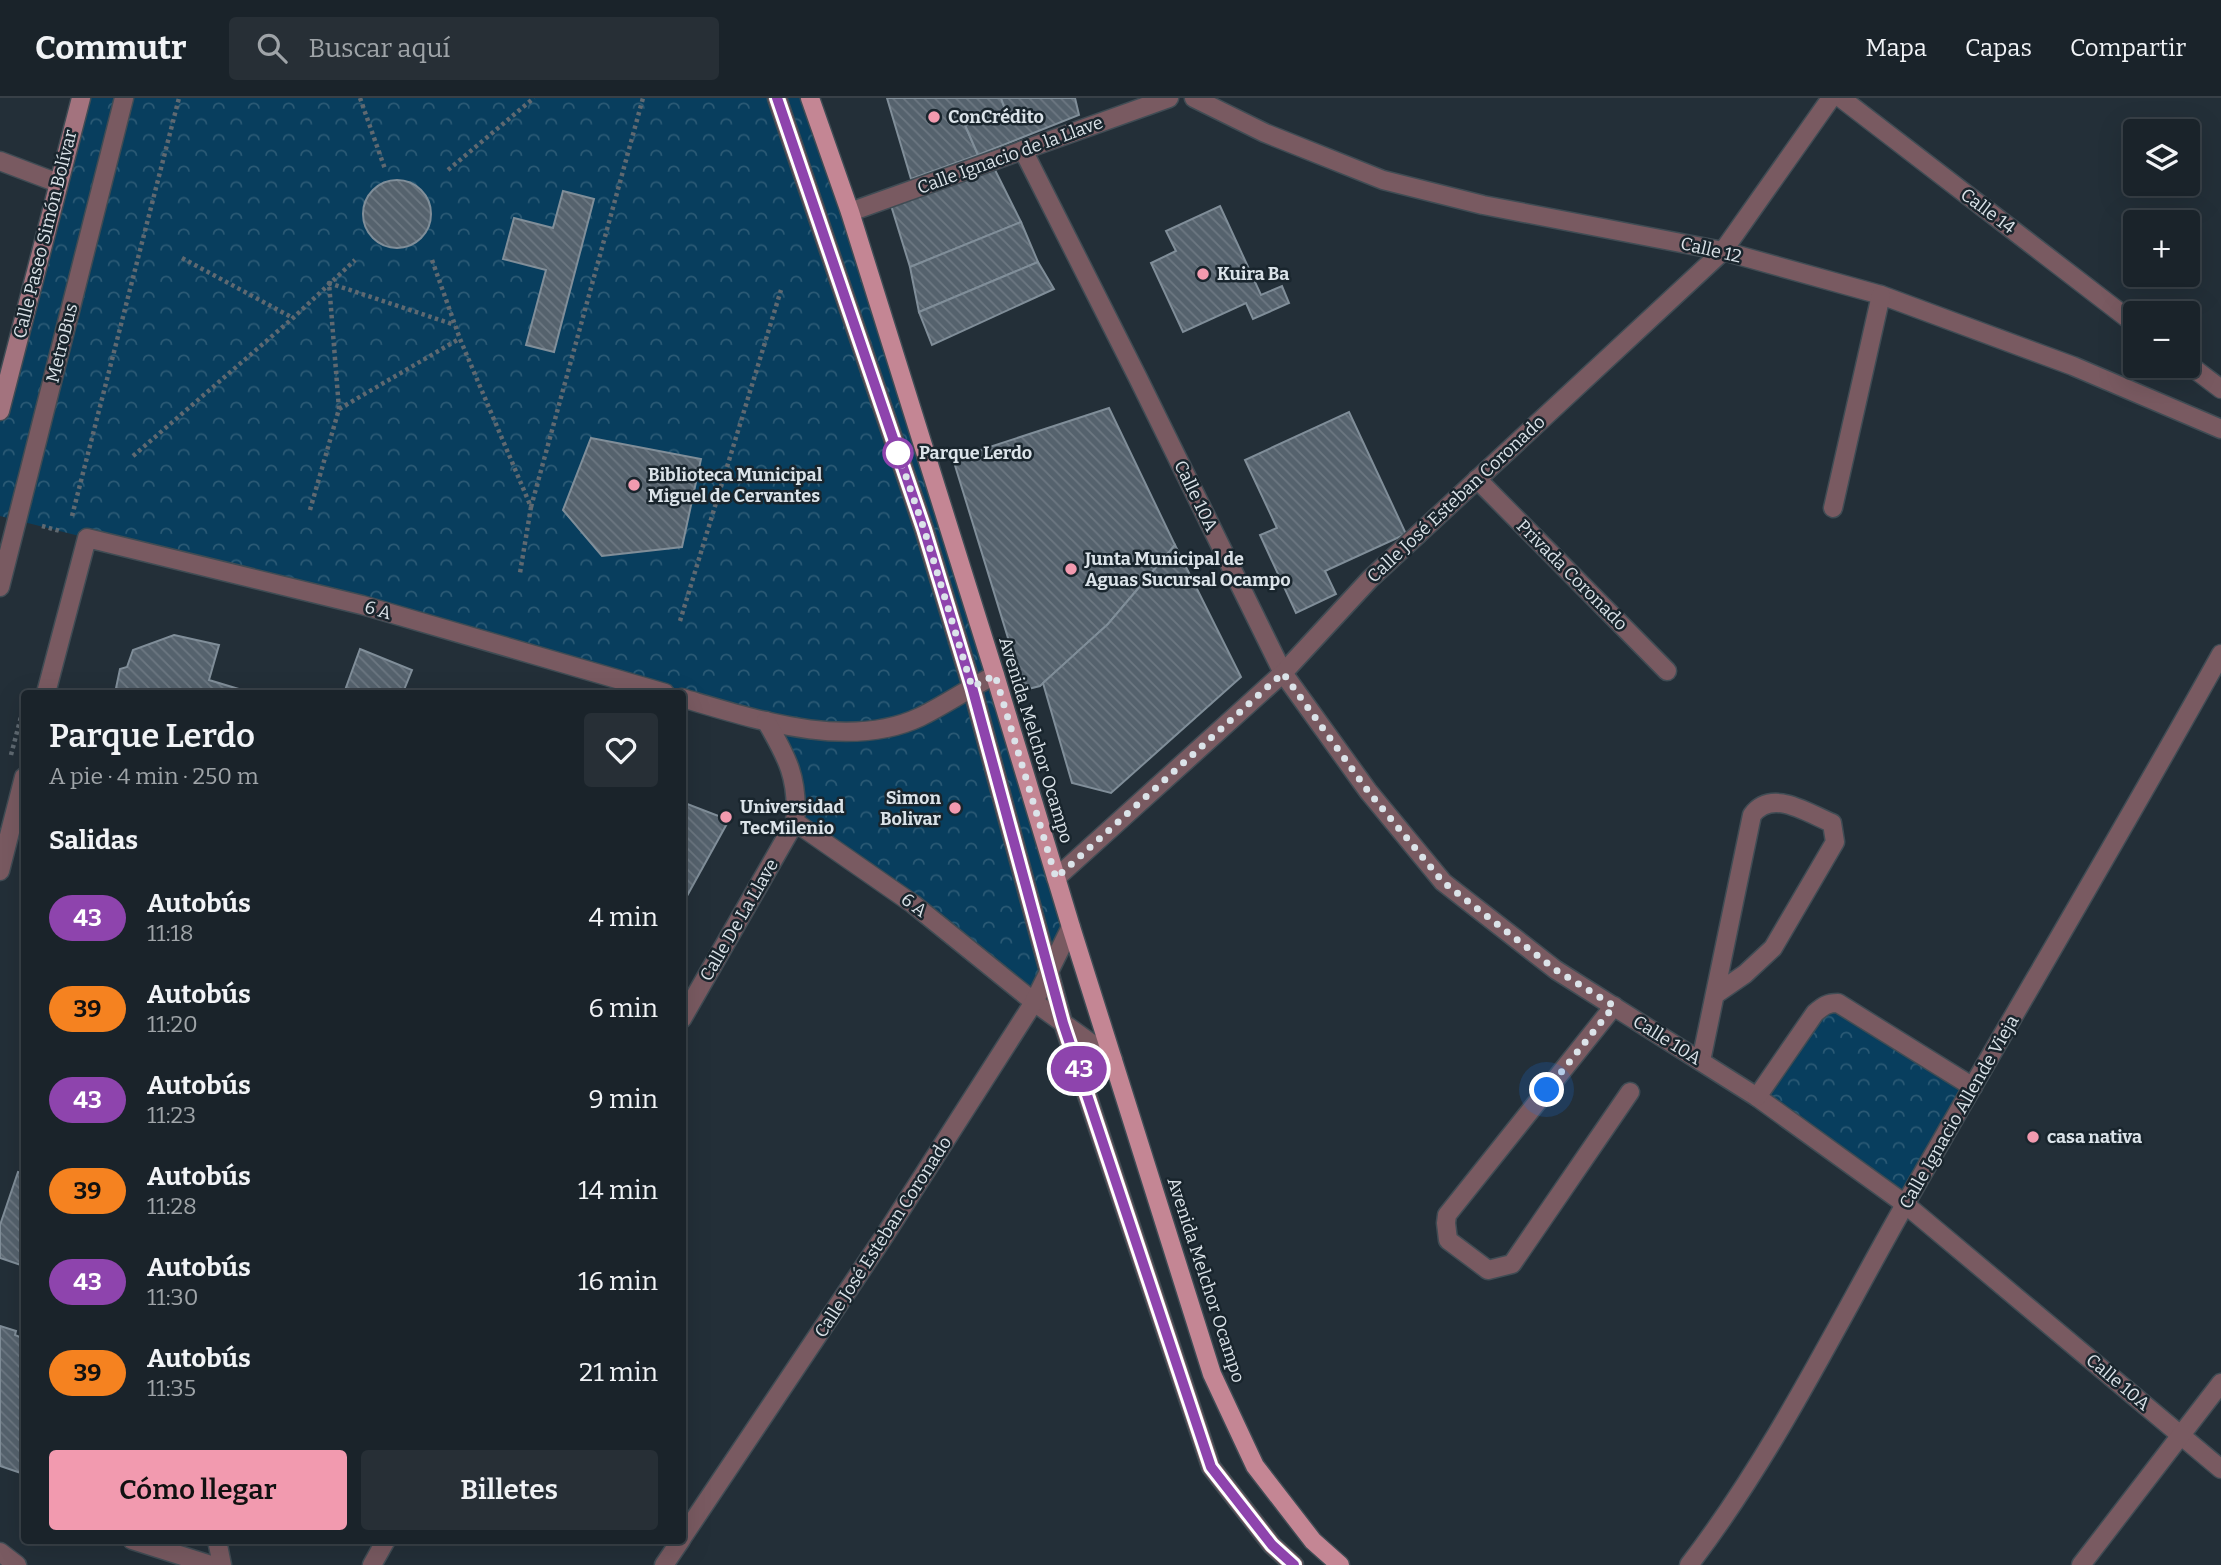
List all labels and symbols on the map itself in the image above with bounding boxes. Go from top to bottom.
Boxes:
place label: ConCrédito [948,106,1044,128]
marker: ConCrédito [926,109,942,125]
street label: Calle Ignacio de la Llave [914,111,1106,199]
street label: Calle Paseo Simón Bolívar [8,127,82,341]
street label: Calle 14 [1956,183,2020,239]
street label: Calle 12 [1678,232,1744,268]
place label: Kuira Ba [1217,263,1289,285]
marker: Kuira Ba [1195,266,1211,282]
street label: MetroBus [42,301,82,385]
street label: Calle José Esteban Coronado [1362,411,1550,587]
marker: Parque Lerdo [883,438,913,468]
place label: Parque Lerdo [919,442,1032,464]
street label: Calle 10A [1169,457,1223,535]
place label: Biblioteca Municipal Miguel de Cervantes [648,464,823,507]
marker: Biblioteca Municipal Miguel de Cervantes [626,477,642,493]
street label: Privada Coronado [1512,515,1632,635]
place label: Junta Municipal de Aguas Sucursal Ocampo [1084,548,1291,591]
marker: Junta Municipal de Aguas Sucursal Ocampo [1063,561,1079,577]
street label: 6 A [362,596,394,624]
street label: Avenida Melchor Ocampo [994,634,1078,846]
place label: Simon Bolivar [880,787,942,830]
place label: Universidad TecMilenio [740,796,845,839]
marker: Simon Bolivar [947,800,963,816]
marker: Universidad TecMilenio [718,809,734,825]
street label: Calle De La Llave [695,855,783,985]
street label: 6 A [897,888,932,922]
street label: Calle 10A [1629,1010,1705,1070]
street label: Calle Ignacio Allende Vieja [1895,1011,2024,1213]
line badge: 43 [1048,1046,1110,1092]
your location [1529,1072,1564,1107]
place label: casa nativa [2047,1126,2142,1148]
marker: casa nativa [2025,1129,2041,1145]
street label: Calle José Esteban Coronado [810,1132,956,1342]
street label: Avenida Melchor Ocampo [1162,1175,1250,1385]
street label: Calle 10A [2082,1349,2155,1415]

